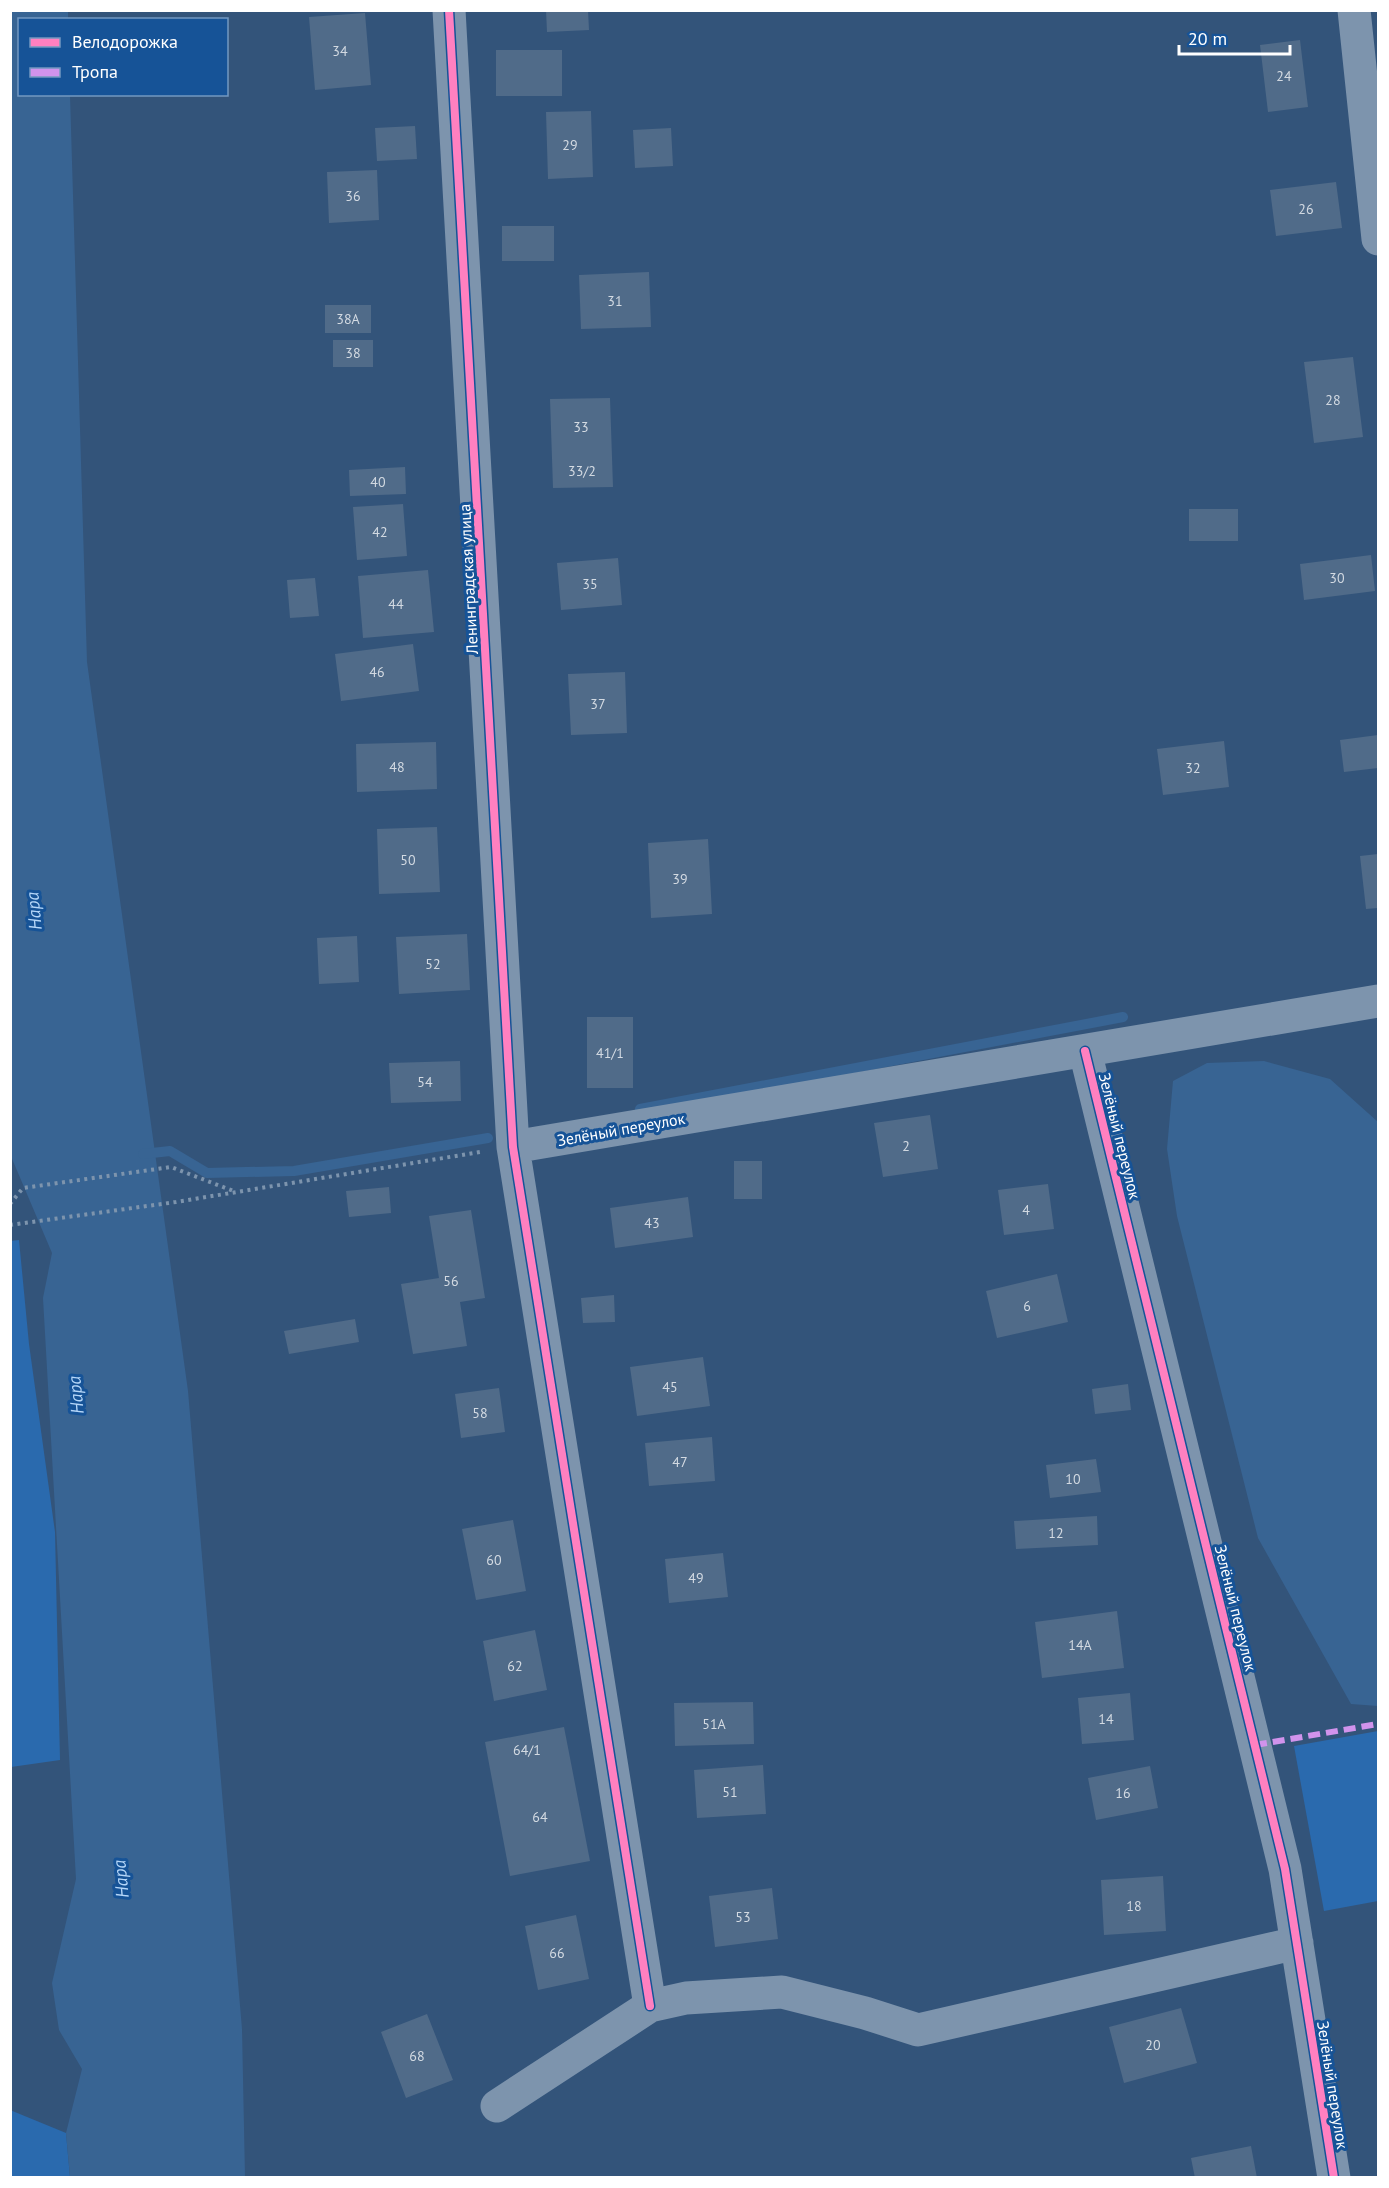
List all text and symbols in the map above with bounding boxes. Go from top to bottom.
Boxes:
legend [18,18,228,96]
scale bar [1179,18,1290,56]
text: 20 m [1188,27,1227,50]
text: Велодорожка [72,30,178,53]
house number: 34 [332,42,348,60]
text: Тропа [72,60,118,83]
house number: 24 [1276,67,1292,85]
house number: 29 [562,136,578,154]
house number: 36 [345,187,361,205]
house number: 26 [1298,200,1314,218]
house number: 31 [607,292,623,310]
house number: 38А [336,310,361,328]
house number: 38 [345,344,361,362]
house number: 28 [1325,391,1341,409]
house number: 33 [573,418,589,436]
house number: 33/2 [568,462,596,480]
house number: 40 [370,473,386,491]
street label: Ленинградская улица [454,503,482,656]
house number: 42 [372,523,388,541]
house number: 30 [1329,569,1345,587]
house number: 35 [582,575,598,593]
house number: 44 [388,595,404,613]
house number: 46 [369,663,385,681]
house number: 37 [590,695,606,713]
house number: 48 [389,758,405,776]
house number: 32 [1185,759,1201,777]
house number: 50 [400,851,416,869]
house number: 39 [672,870,688,888]
water label: Нара [20,891,47,931]
house number: 52 [425,955,441,973]
house number: 41/1 [596,1044,624,1062]
street label: Зелёный переулок [1095,1071,1145,1202]
house number: 54 [417,1073,433,1091]
street label: Зелёный переулок [555,1108,687,1150]
house number: 2 [902,1137,910,1155]
house number: 4 [1022,1201,1030,1219]
house number: 43 [644,1214,660,1232]
house number: 56 [443,1272,459,1290]
house number: 6 [1023,1297,1031,1315]
water label: Нара [62,1375,89,1415]
house number: 45 [662,1378,678,1396]
house number: 58 [472,1404,488,1422]
house number: 47 [672,1453,688,1471]
house number: 10 [1065,1470,1081,1488]
house number: 12 [1048,1524,1064,1542]
street label: Зелёный переулок [1211,1543,1261,1674]
house number: 60 [486,1551,502,1569]
house number: 49 [688,1569,704,1587]
house number: 14А [1068,1636,1093,1654]
house number: 62 [507,1657,523,1675]
house number: 14 [1098,1710,1114,1728]
house number: 51А [702,1715,727,1733]
house number: 64/1 [513,1741,541,1759]
house number: 51 [722,1783,738,1801]
house number: 16 [1115,1784,1131,1802]
house number: 64 [532,1808,548,1826]
water label: Нара [107,1859,134,1899]
house number: 18 [1126,1897,1142,1915]
house number: 53 [735,1908,751,1926]
house number: 66 [549,1944,565,1962]
street label: Зелёный переулок [1313,2019,1353,2151]
house number: 20 [1145,2036,1161,2054]
house number: 68 [409,2047,425,2065]

